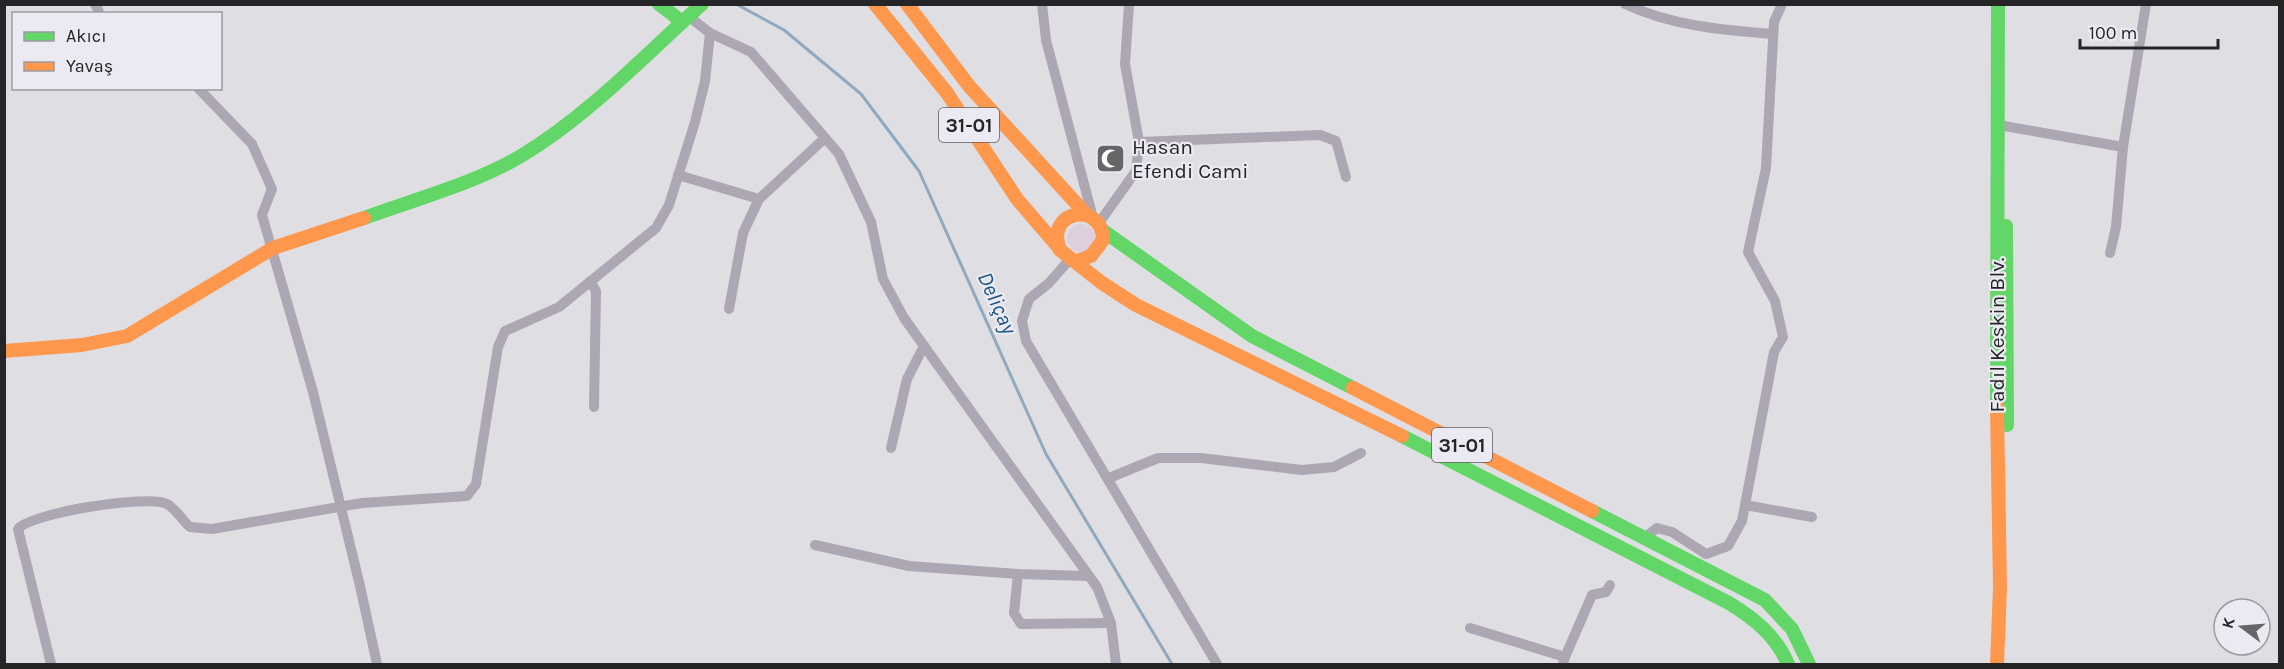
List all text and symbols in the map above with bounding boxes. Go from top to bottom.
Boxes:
legend [12,12,222,90]
scale bar [2080,12,2218,50]
text: 100 m [2089,22,2137,44]
text: Akıcı [66,25,107,47]
text: Yavaş [66,55,113,77]
road number: 31-01 [939,108,999,142]
place label: Hasan Efendi Cami [1132,135,1248,183]
mosque icon: Hasan Efendi Cami [1095,143,1127,175]
street label: Fadıl Keskin Blv. [1985,257,2009,413]
water label: Deliçay [972,268,1023,340]
road number: 31-01 [1432,428,1492,462]
north arrow [2212,597,2272,657]
text: K [2217,615,2239,631]

